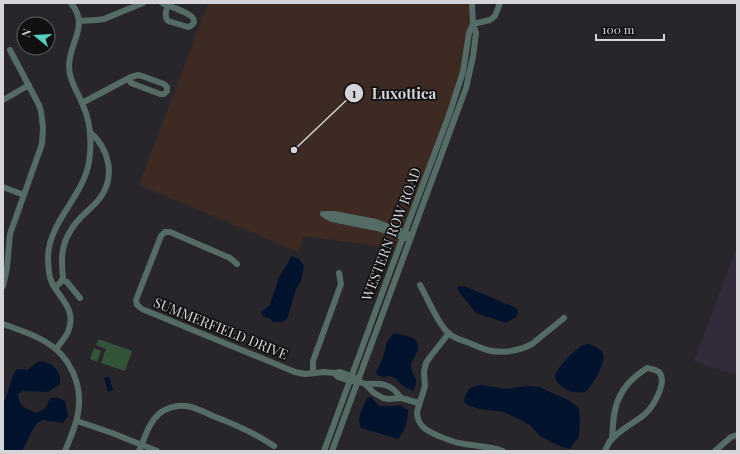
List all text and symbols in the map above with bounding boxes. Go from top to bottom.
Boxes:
north arrow [16,16,56,56]
scale bar [596,16,664,42]
text: 100 m [602,21,635,37]
text: N [18,27,34,39]
callout: Luxottica [344,80,444,107]
text: Luxottica [372,83,437,103]
text: 1 [352,85,357,101]
street label: WESTERN ROW ROAD [356,165,425,304]
street label: SUMMERFIELD DRIVE [151,292,291,364]

